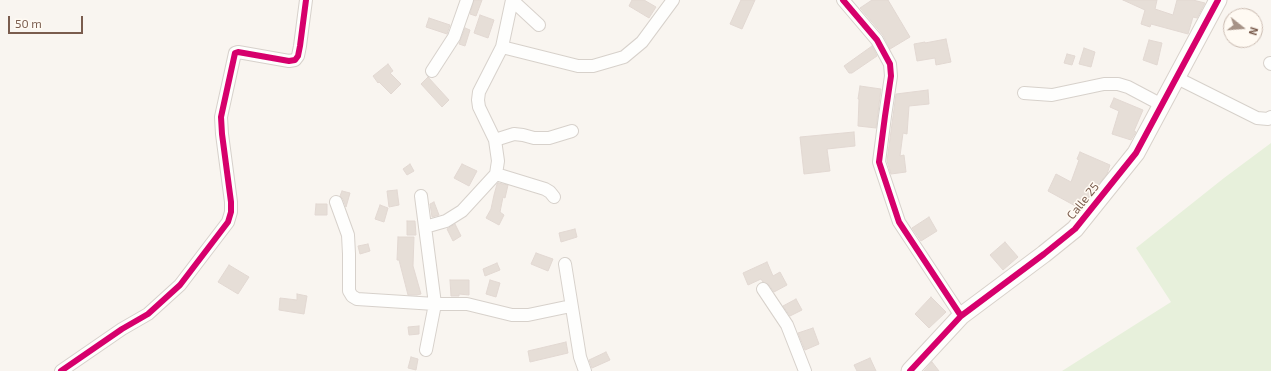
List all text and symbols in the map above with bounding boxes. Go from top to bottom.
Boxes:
scale bar [10,8,85,34]
north arrow [1223,8,1263,48]
text: 50 m [15,16,42,30]
text: N [1247,26,1261,37]
street label: Calle 25 [1064,180,1102,222]

